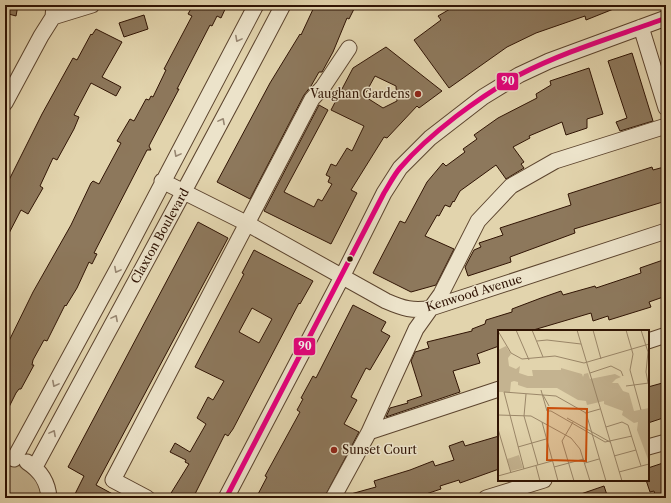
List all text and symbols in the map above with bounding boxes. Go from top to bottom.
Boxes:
one-way arrow [235,35,243,43]
line badge: 90 [496,72,519,91]
text: 90 [501,74,515,88]
place label: Vaughan Gardens [309,86,410,101]
marker: Vaughan Gardens [413,89,423,99]
one-way arrow [218,117,225,125]
one-way arrow [174,150,181,157]
street label: Claxton Boulevard [127,185,192,286]
unlabelled marker [345,254,355,264]
one-way arrow [114,265,122,273]
street label: Kenwood Avenue [424,271,524,314]
one-way arrow [110,315,118,322]
inset map [498,330,649,481]
line badge: 90 [293,337,316,356]
text: 90 [298,339,312,353]
one-way arrow [53,380,60,387]
one-way arrow [49,429,56,437]
place label: Sunset Court [342,442,418,457]
marker: Sunset Court [329,445,339,455]

